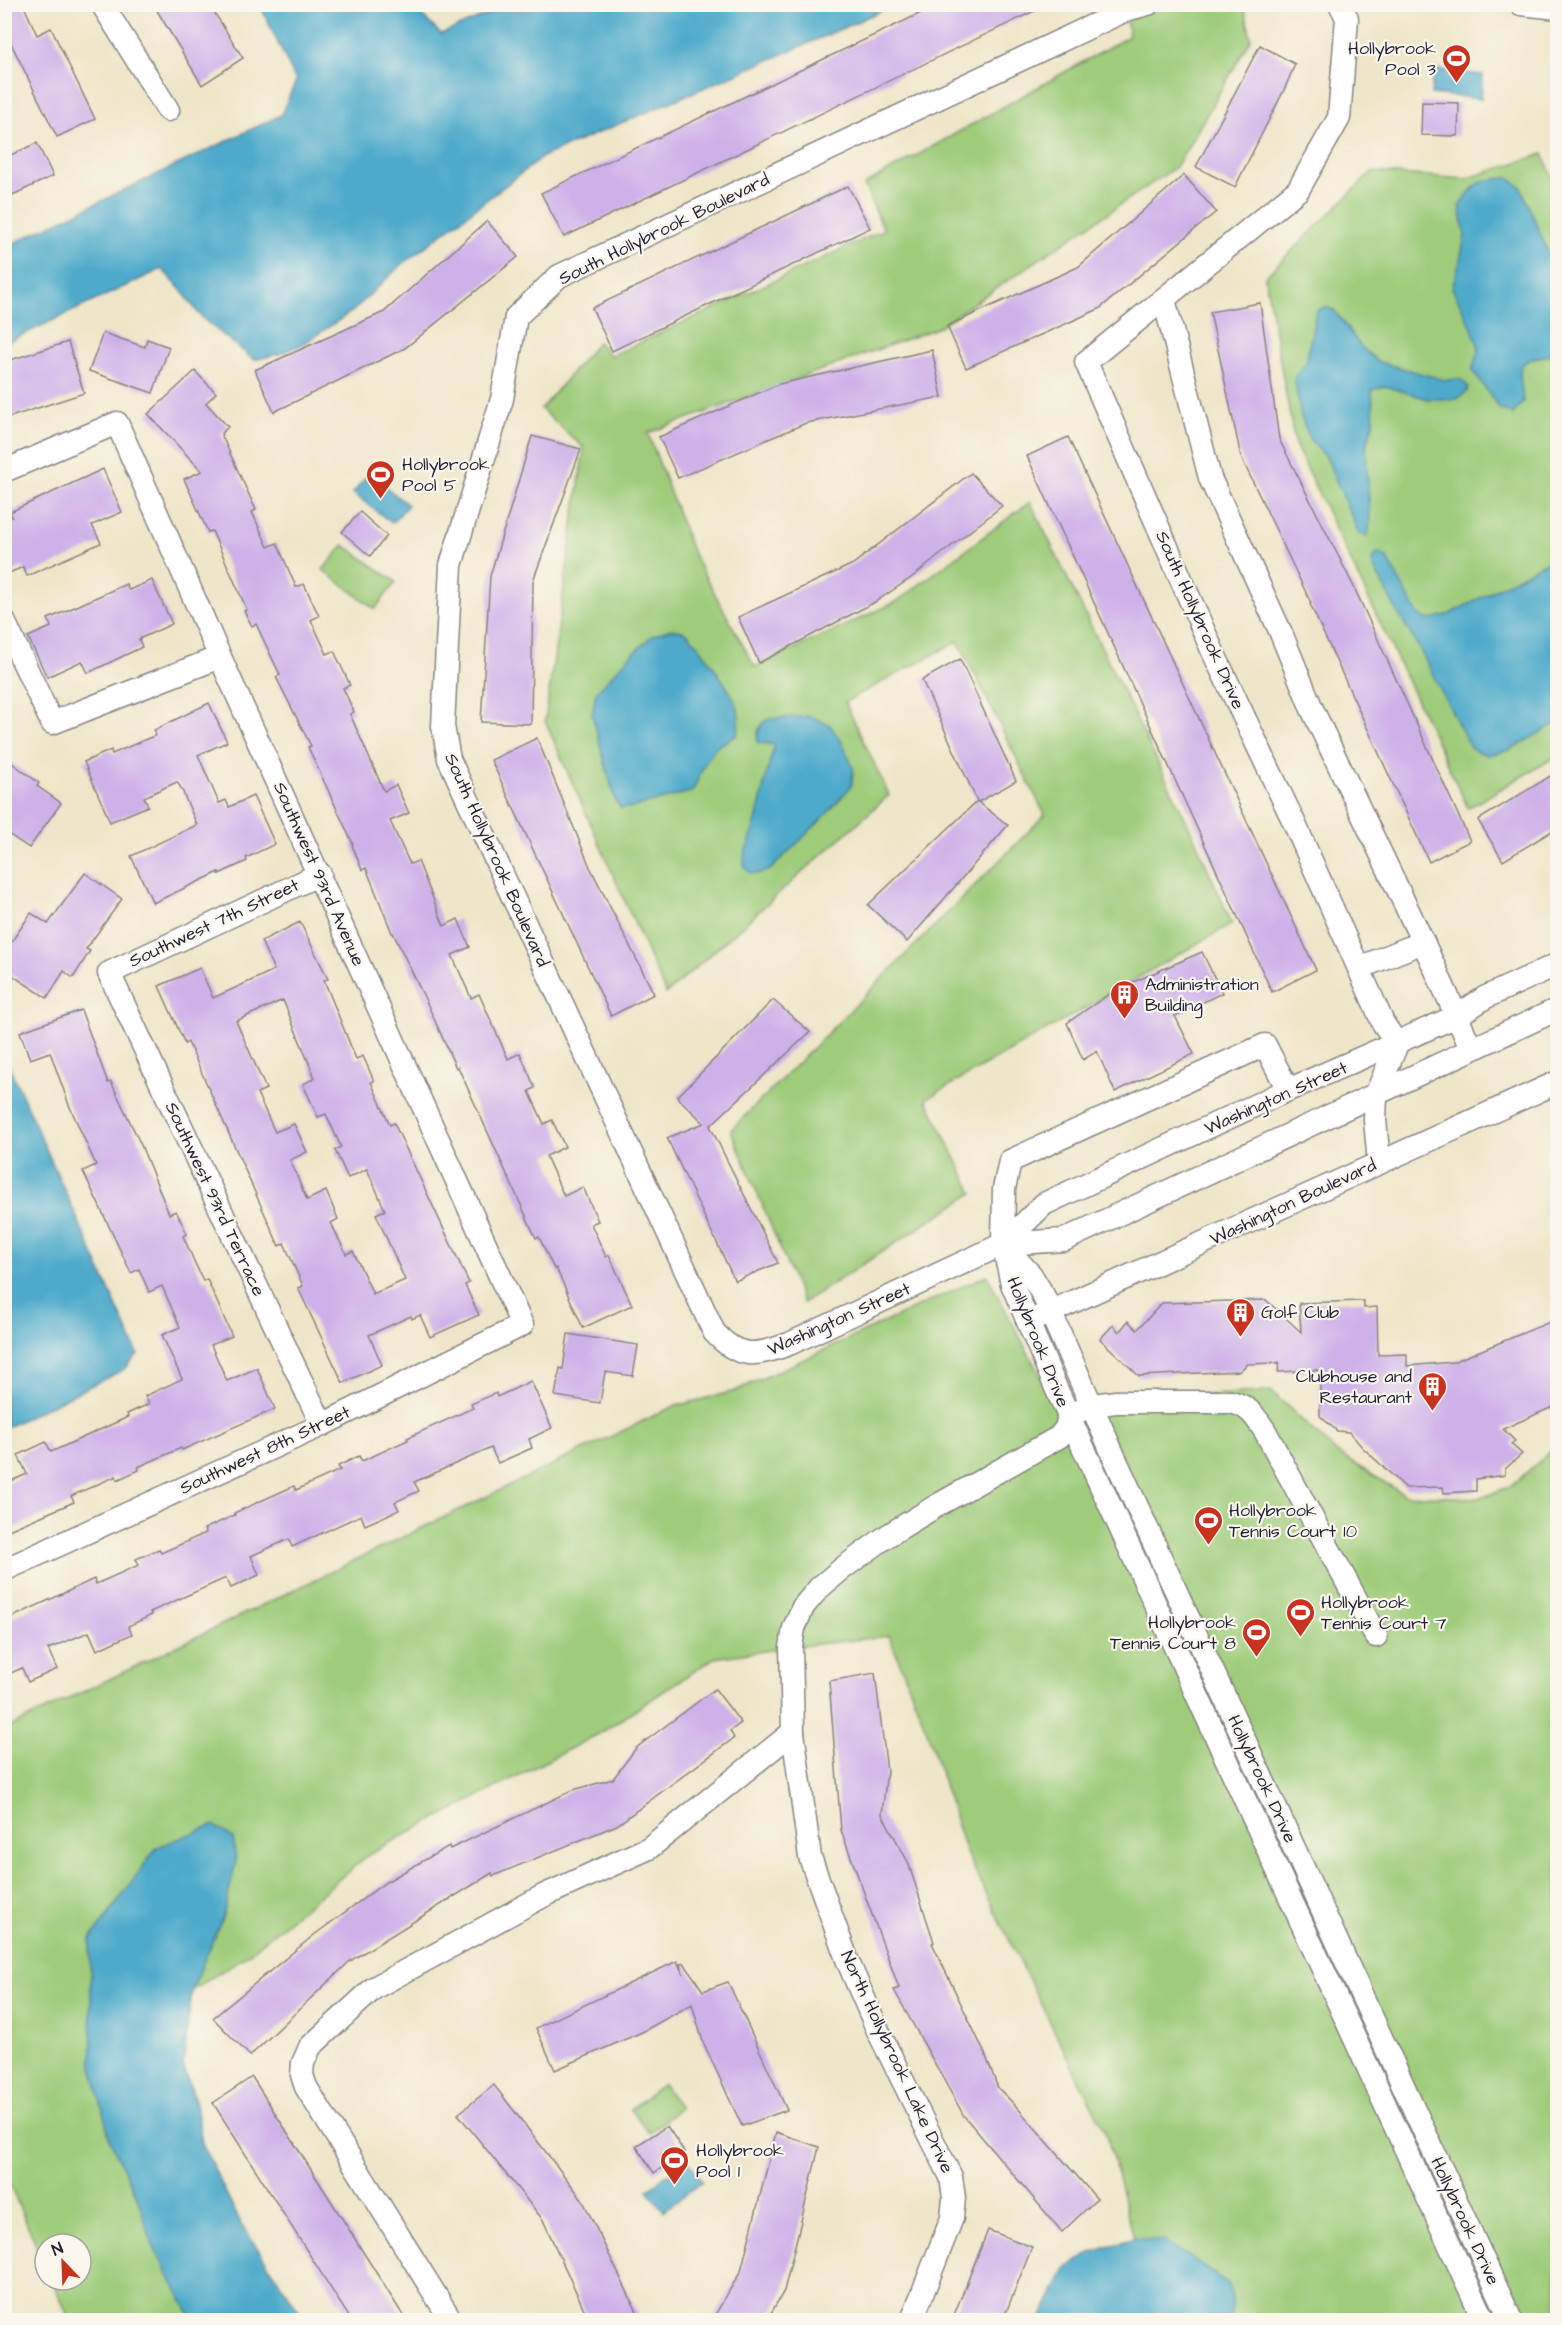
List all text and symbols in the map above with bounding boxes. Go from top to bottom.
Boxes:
place label: Hollybrook Pool 3 [1348,36,1436,82]
sports icon: Hollybrook Pool 3 [1441,42,1473,84]
street label: South Hollybrook Boulevard [554,167,774,292]
place label: Hollybrook Pool 5 [402,452,490,498]
sports icon: Hollybrook Pool 5 [365,458,397,500]
street label: South Hollybrook Drive [1148,527,1251,714]
street label: South Hollybrook Boulevard [438,749,556,971]
street label: Southwest 93rd Avenue [267,778,371,970]
street label: Southwest 7th Street [125,872,304,973]
place label: Administration Building [1145,972,1259,1019]
building icon: Administration Building [1108,978,1140,1020]
street label: Washington Street [1200,1055,1353,1142]
street label: Southwest 93rd Terrace [159,1098,271,1300]
street label: Washington Boulevard [1206,1152,1381,1252]
street label: Hollybrook Drive [1000,1273,1076,1412]
street label: Washington Street [763,1276,916,1363]
building icon: Golf Club [1224,1296,1256,1338]
place label: Golf Club [1261,1300,1339,1325]
place label: Clubhouse and Restaurant [1296,1364,1413,1410]
building icon: Clubhouse and Restaurant [1417,1370,1449,1412]
street label: Southwest 8th Street [176,1399,355,1501]
place label: Hollybrook Tennis Court 10 [1229,1498,1357,1544]
sports icon: Hollybrook Tennis Court 10 [1192,1504,1224,1546]
place label: Hollybrook Tennis Court 7 [1321,1590,1446,1636]
sports icon: Hollybrook Tennis Court 7 [1284,1596,1316,1638]
place label: Hollybrook Tennis Court 8 [1110,1610,1236,1656]
sports icon: Hollybrook Tennis Court 8 [1241,1616,1273,1658]
street label: Hollybrook Drive [1220,1711,1303,1848]
street label: North Hollybrook Lake Drive [833,1947,960,2178]
place label: Hollybrook Pool 1 [696,2138,784,2184]
sports icon: Hollybrook Pool 1 [659,2144,691,2186]
street label: Hollybrook Drive [1423,2153,1506,2290]
north arrow [33,2232,93,2292]
text: N [49,2237,66,2261]

